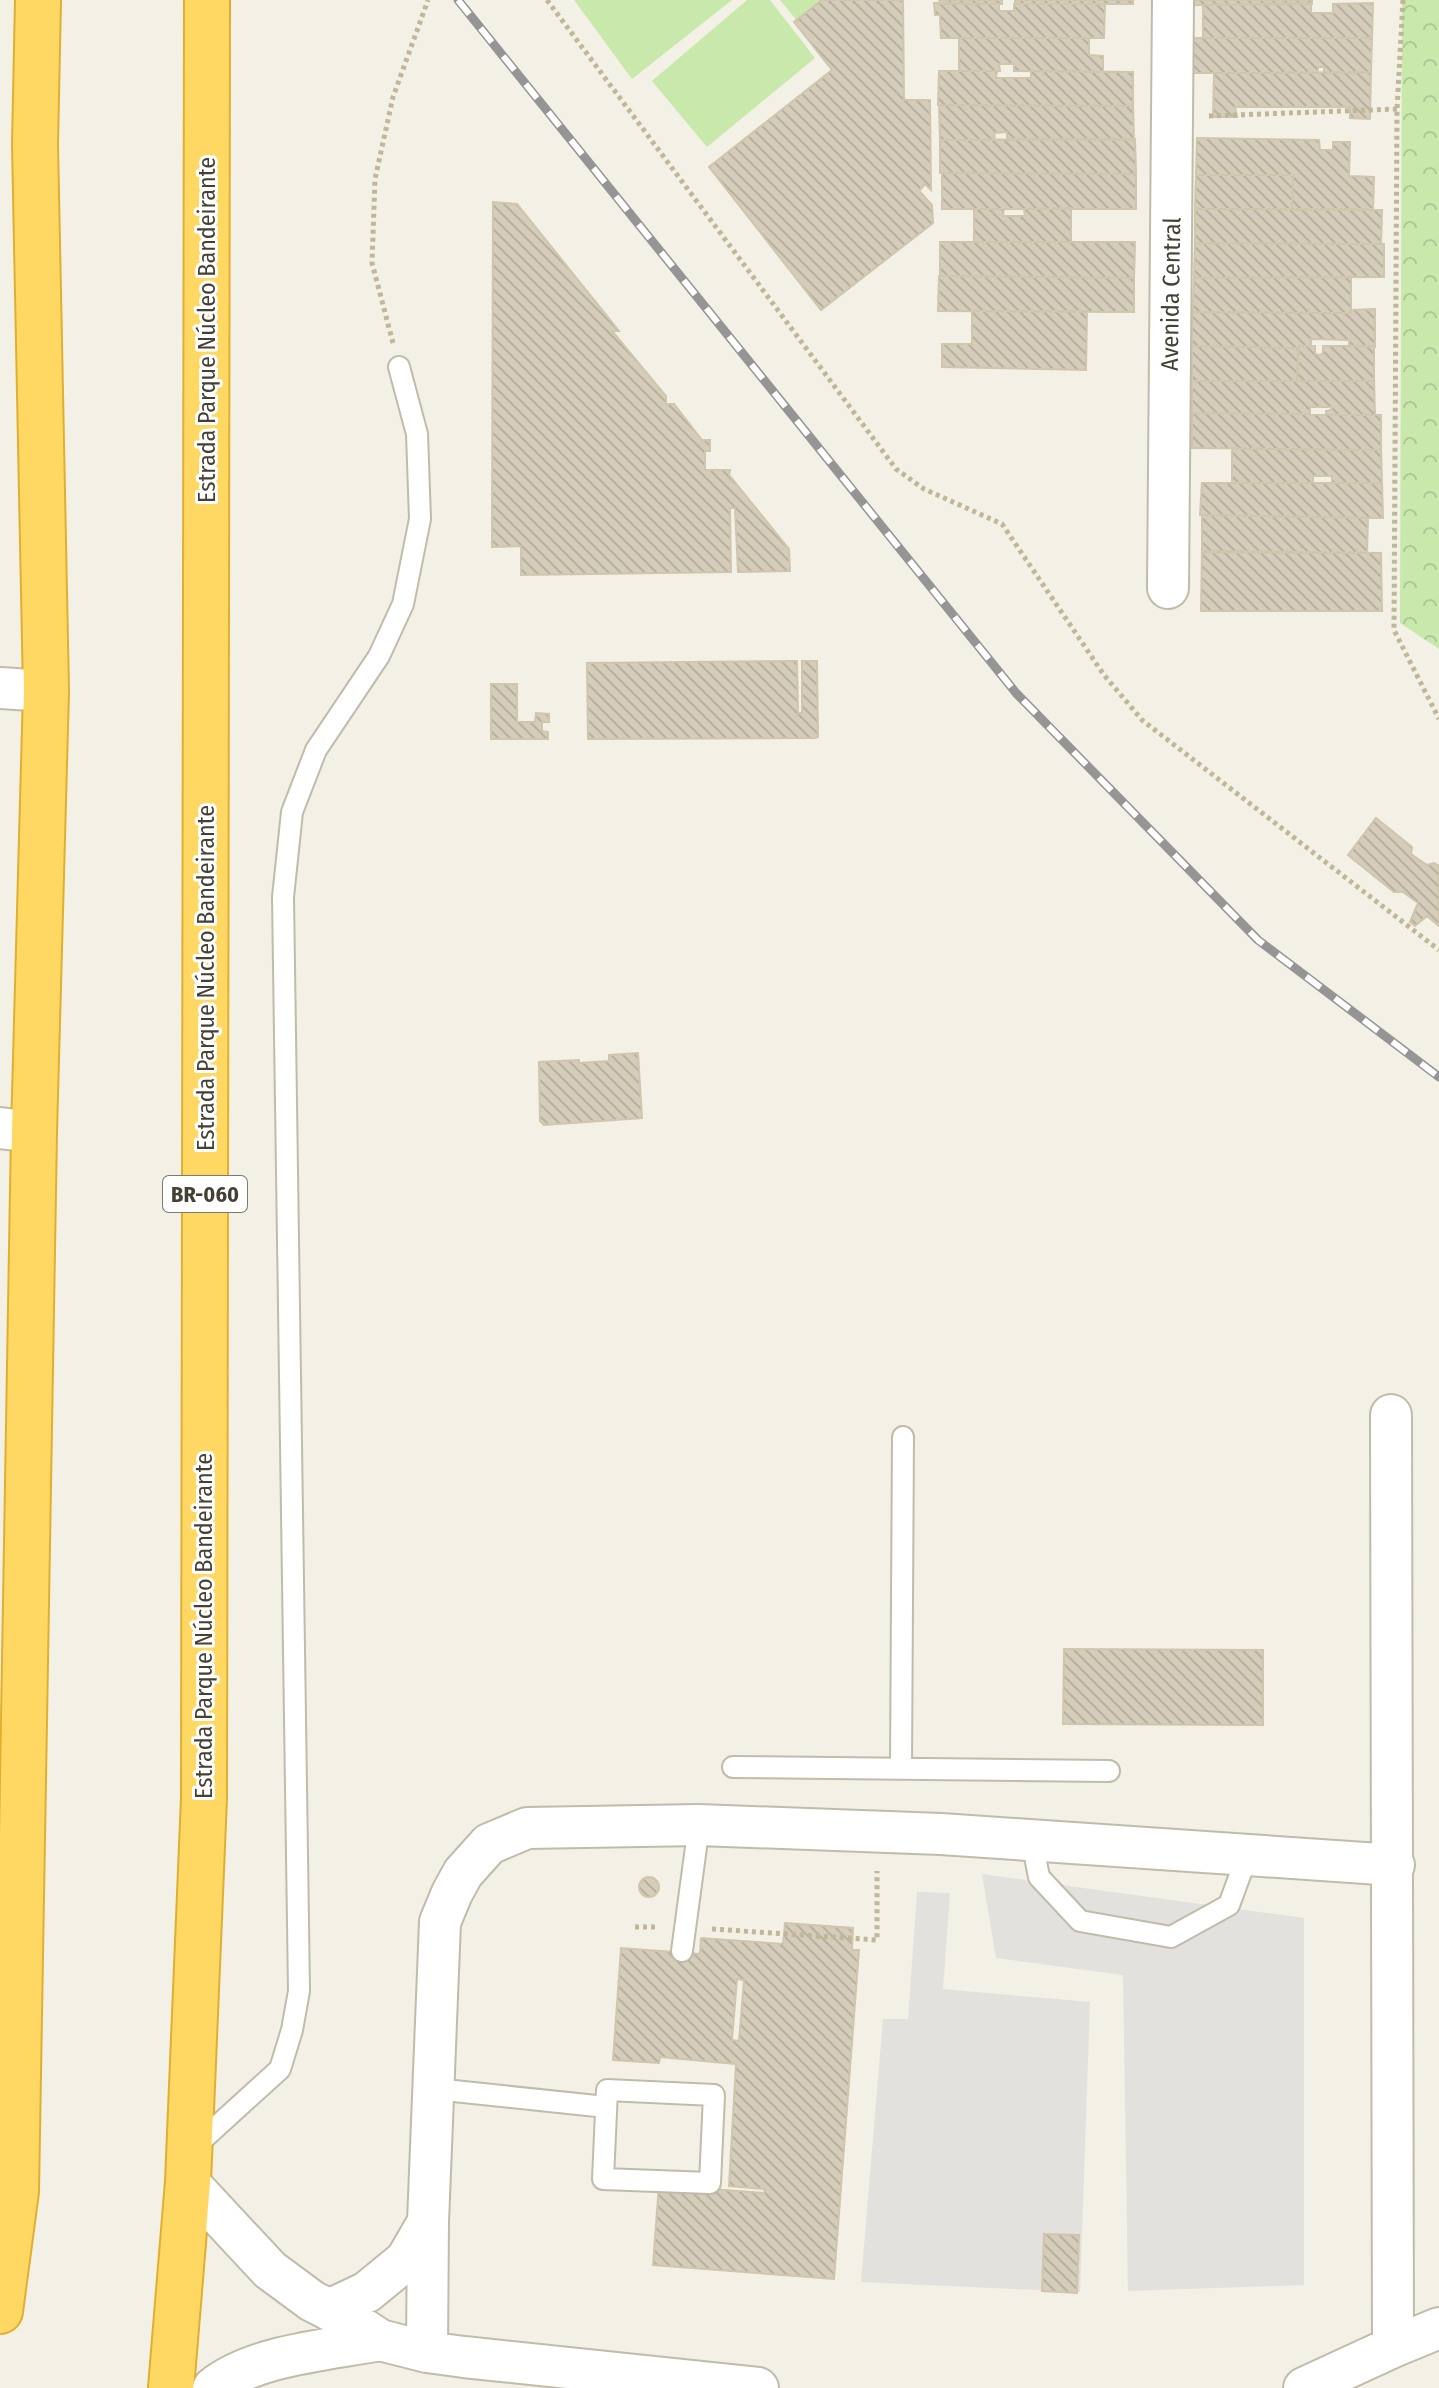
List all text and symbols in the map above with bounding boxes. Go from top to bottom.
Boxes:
street label: Estrada Parque Núcleo Bandeirante [193,157,221,503]
street label: Avenida Central [1156,217,1186,371]
street label: Estrada Parque Núcleo Bandeirante [192,805,220,1151]
road number: BR-060 [163,1176,247,1212]
street label: Estrada Parque Núcleo Bandeirante [190,1453,218,1799]

